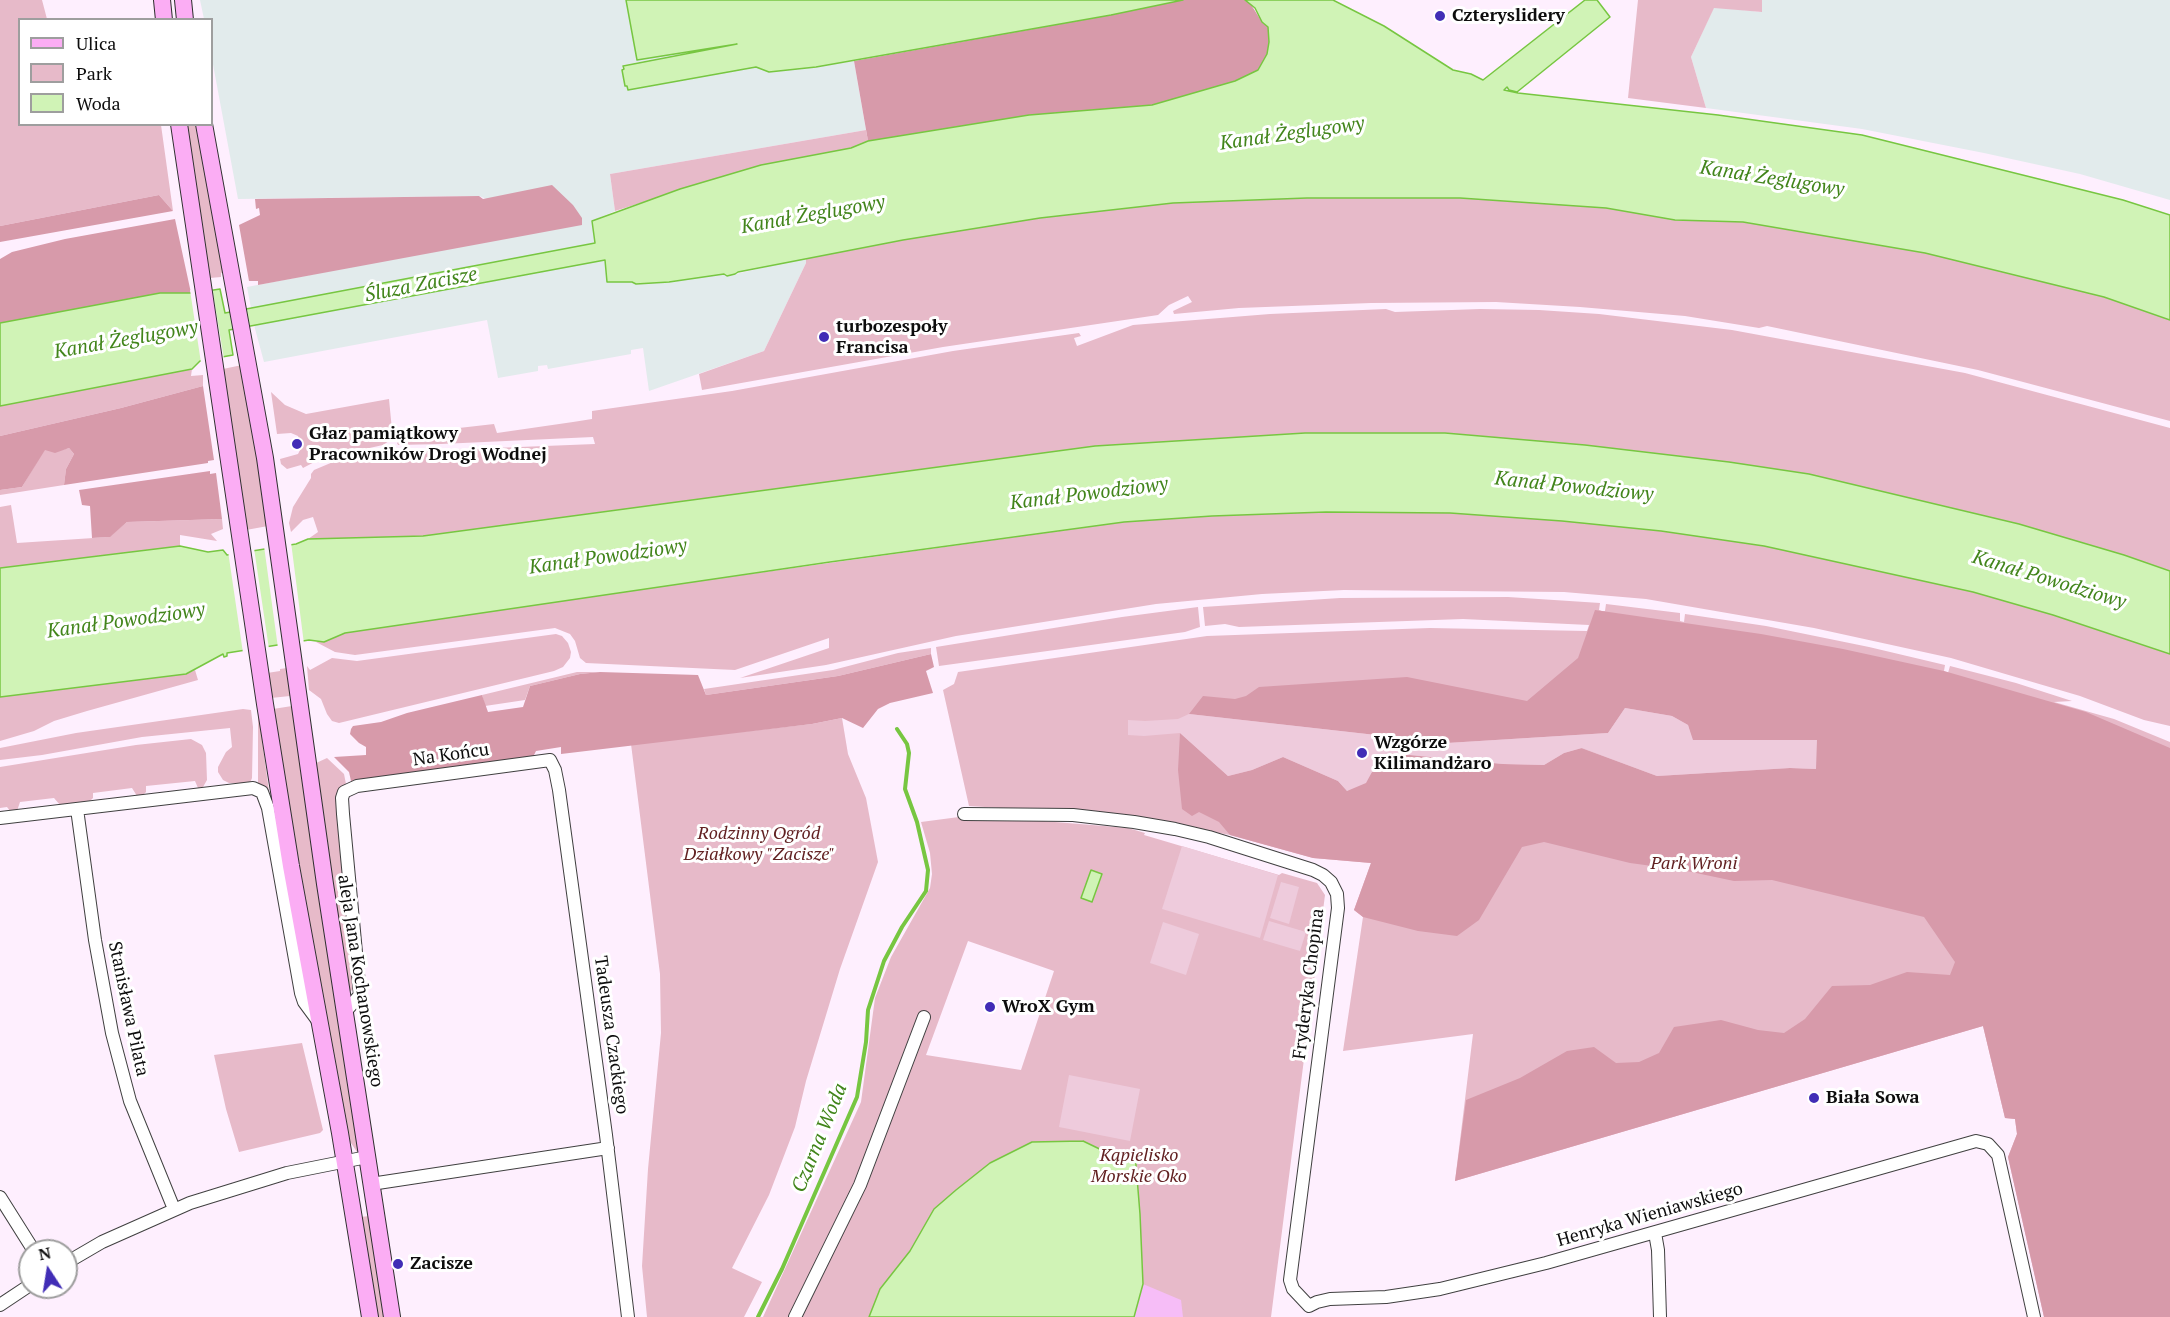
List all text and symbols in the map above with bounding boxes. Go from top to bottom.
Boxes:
place label: Czteryslidery [1452,5,1565,27]
marker: Czteryslidery [1433,9,1447,23]
legend [18,18,213,126]
text: Ulica [76,31,116,55]
text: Park [76,61,112,85]
text: Woda [76,91,121,115]
water label: Kanał Żeglugowy [1218,112,1366,156]
water label: Kanał Żeglugowy [1698,156,1846,202]
water label: Kanał Żeglugowy [739,191,887,239]
water label: Śluza Zacisze [363,262,479,308]
water label: Kanał Żeglugowy [52,316,200,364]
place label: turbozespoły Francisa [836,316,947,358]
marker: turbozespoły Francisa [817,330,831,344]
place label: Głaz pamiątkowy Pracowników Drogi Wodnej [309,423,547,466]
marker: Głaz pamiątkowy Pracowników Drogi Wodnej [290,437,304,451]
water label: Kanał Powodziowy [1494,467,1654,507]
water label: Kanał Powodziowy [1009,472,1169,516]
water label: Kanał Powodziowy [528,534,688,580]
water label: Kanał Powodziowy [1969,545,2129,615]
water label: Kanał Powodziowy [46,598,206,644]
place label: Wzgórze Kilimandżaro [1374,732,1492,774]
street label: Na Końcu [411,739,491,771]
marker: Wzgórze Kilimandżaro [1355,746,1369,760]
park label: Rodzinny Ogród Działkowy "Zacisze" [684,823,834,866]
park label: Park Wroni [1651,853,1737,875]
street label: aleja Jana Kochanowskiego [333,873,387,1089]
street label: Fryderyka Chopina [1289,907,1329,1061]
street label: Stanisława Pilata [103,940,153,1078]
street label: Tadeusza Czackiego [589,954,633,1116]
place label: WroX Gym [1002,996,1095,1018]
marker: WroX Gym [983,1000,997,1014]
water label: Czarna Woda [787,1080,853,1196]
place label: Biała Sowa [1826,1087,1920,1109]
marker: Biała Sowa [1807,1091,1821,1105]
park label: Kąpielisko Morskie Oko [1091,1145,1187,1188]
street label: Henryka Wieniawskiego [1555,1178,1745,1252]
north arrow [18,1239,78,1299]
text: N [36,1241,53,1265]
place label: Zacisze [410,1253,473,1275]
marker: Zacisze [391,1257,405,1271]

